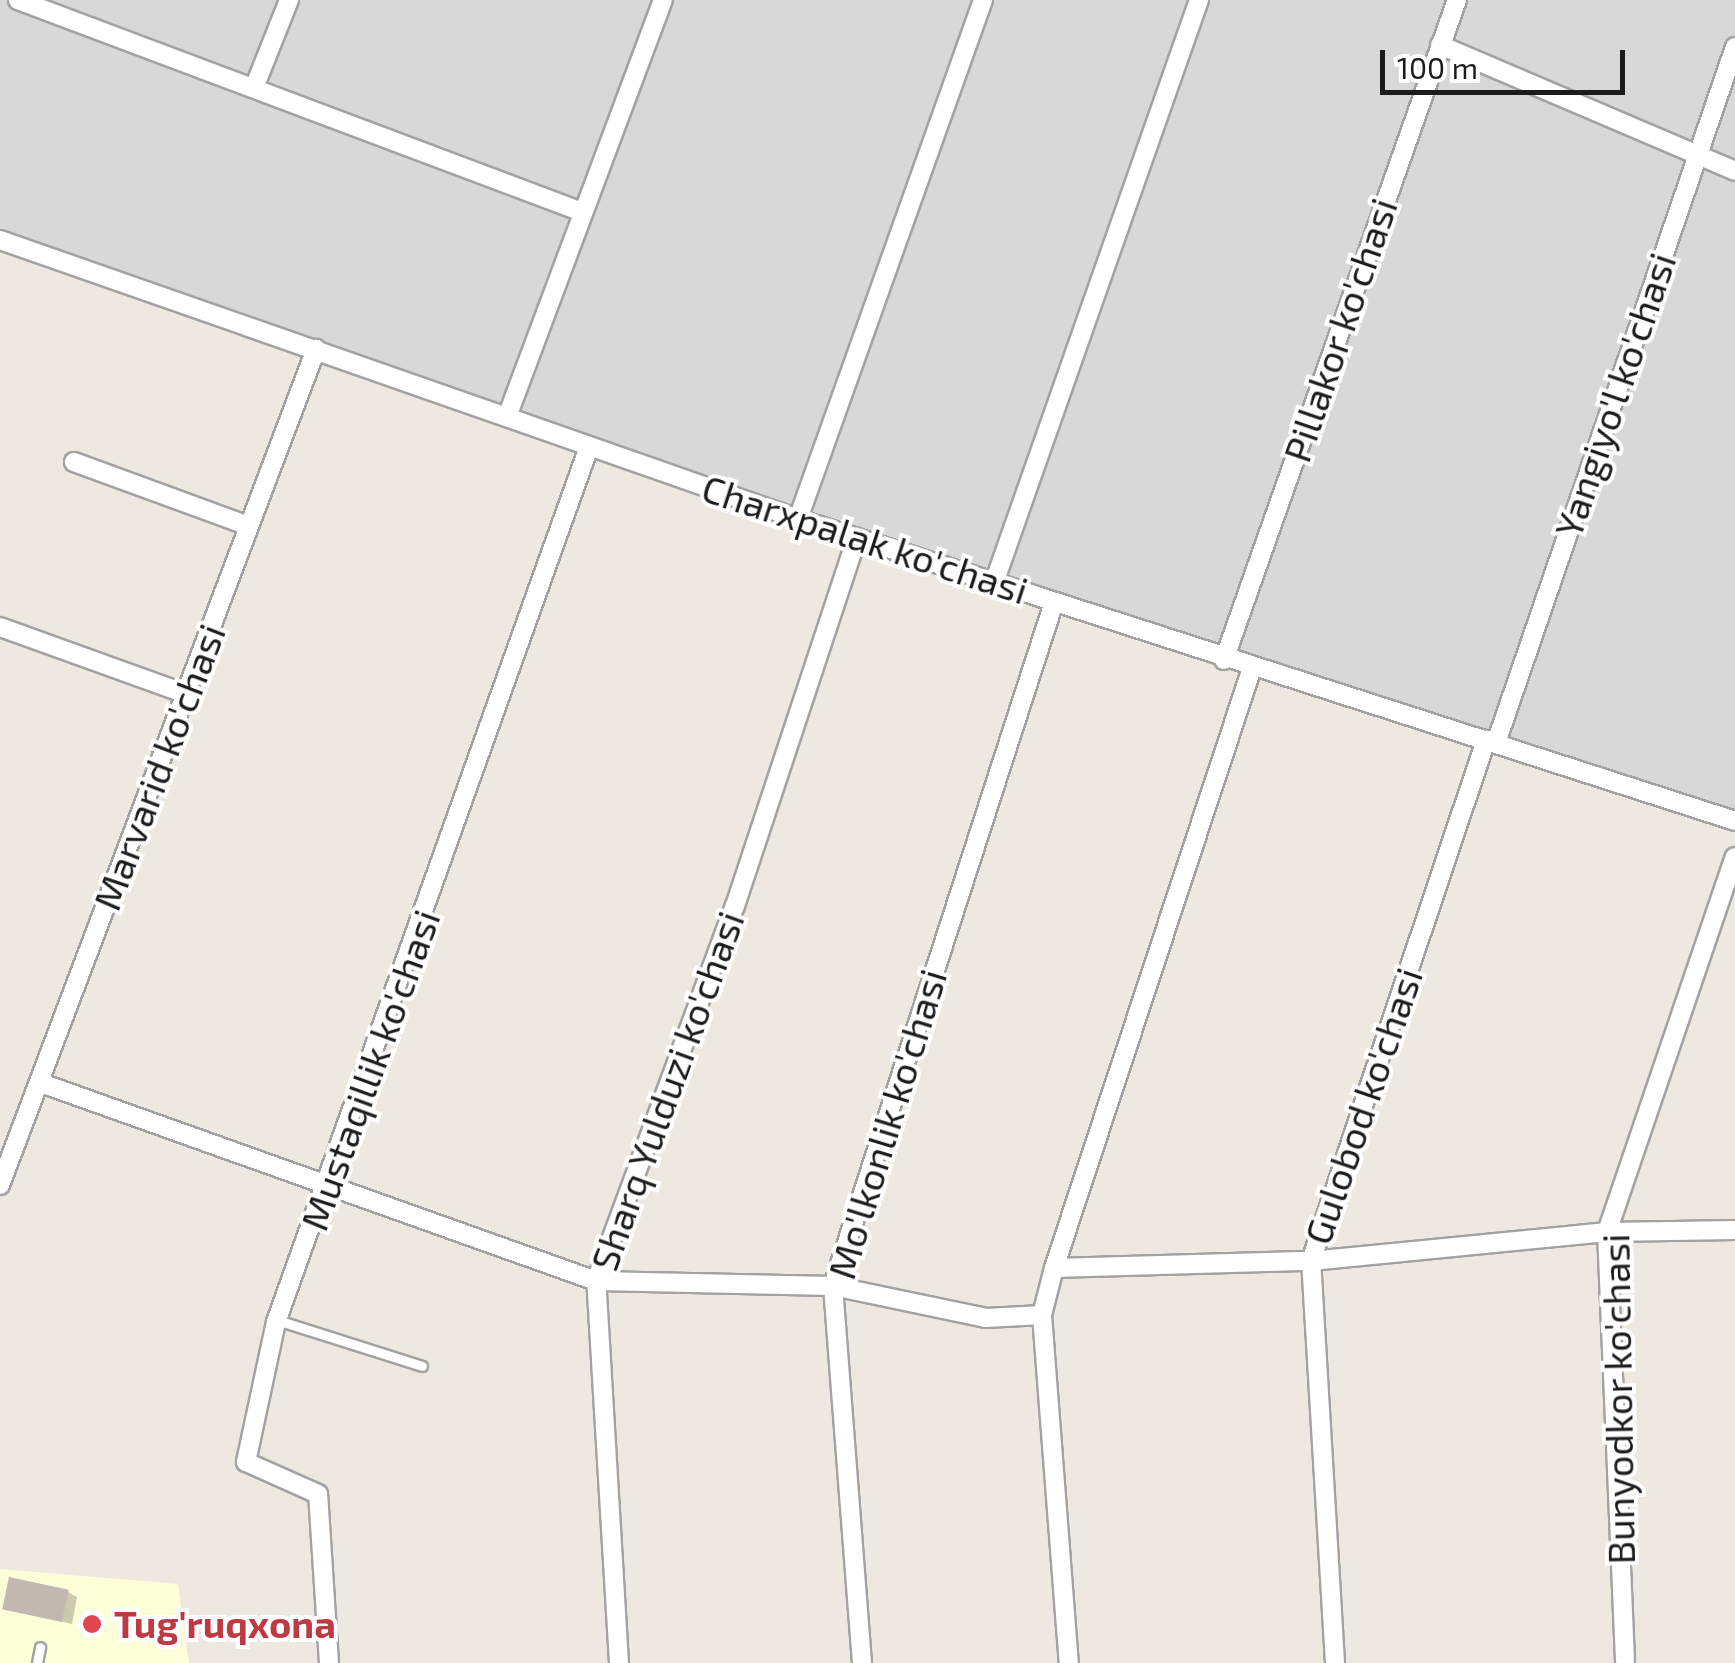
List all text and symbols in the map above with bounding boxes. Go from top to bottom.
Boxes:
scale bar [1385,30,1630,92]
text: 100 m [1397,49,1478,85]
street label: Pillakor ko'chasi [1273,192,1407,468]
street label: Yangiyo'l ko'chasi [1545,246,1685,544]
street label: Charxpalak ko'chasi [696,465,1034,613]
street label: Marvarid ko'chasi [84,618,234,916]
street label: Mustaqillik ko'chasi [291,904,449,1236]
street label: Sharq Yulduzi ko'chasi [581,905,753,1277]
street label: Gulobod ko'chasi [1294,962,1432,1250]
street label: Mo'lkonlik ko'chasi [818,964,956,1284]
street label: Bunyodkor ko'chasi [1592,1233,1644,1565]
place label: Tug'ruqxona [114,1601,336,1647]
marker: Tug'ruqxona [79,1611,105,1637]

